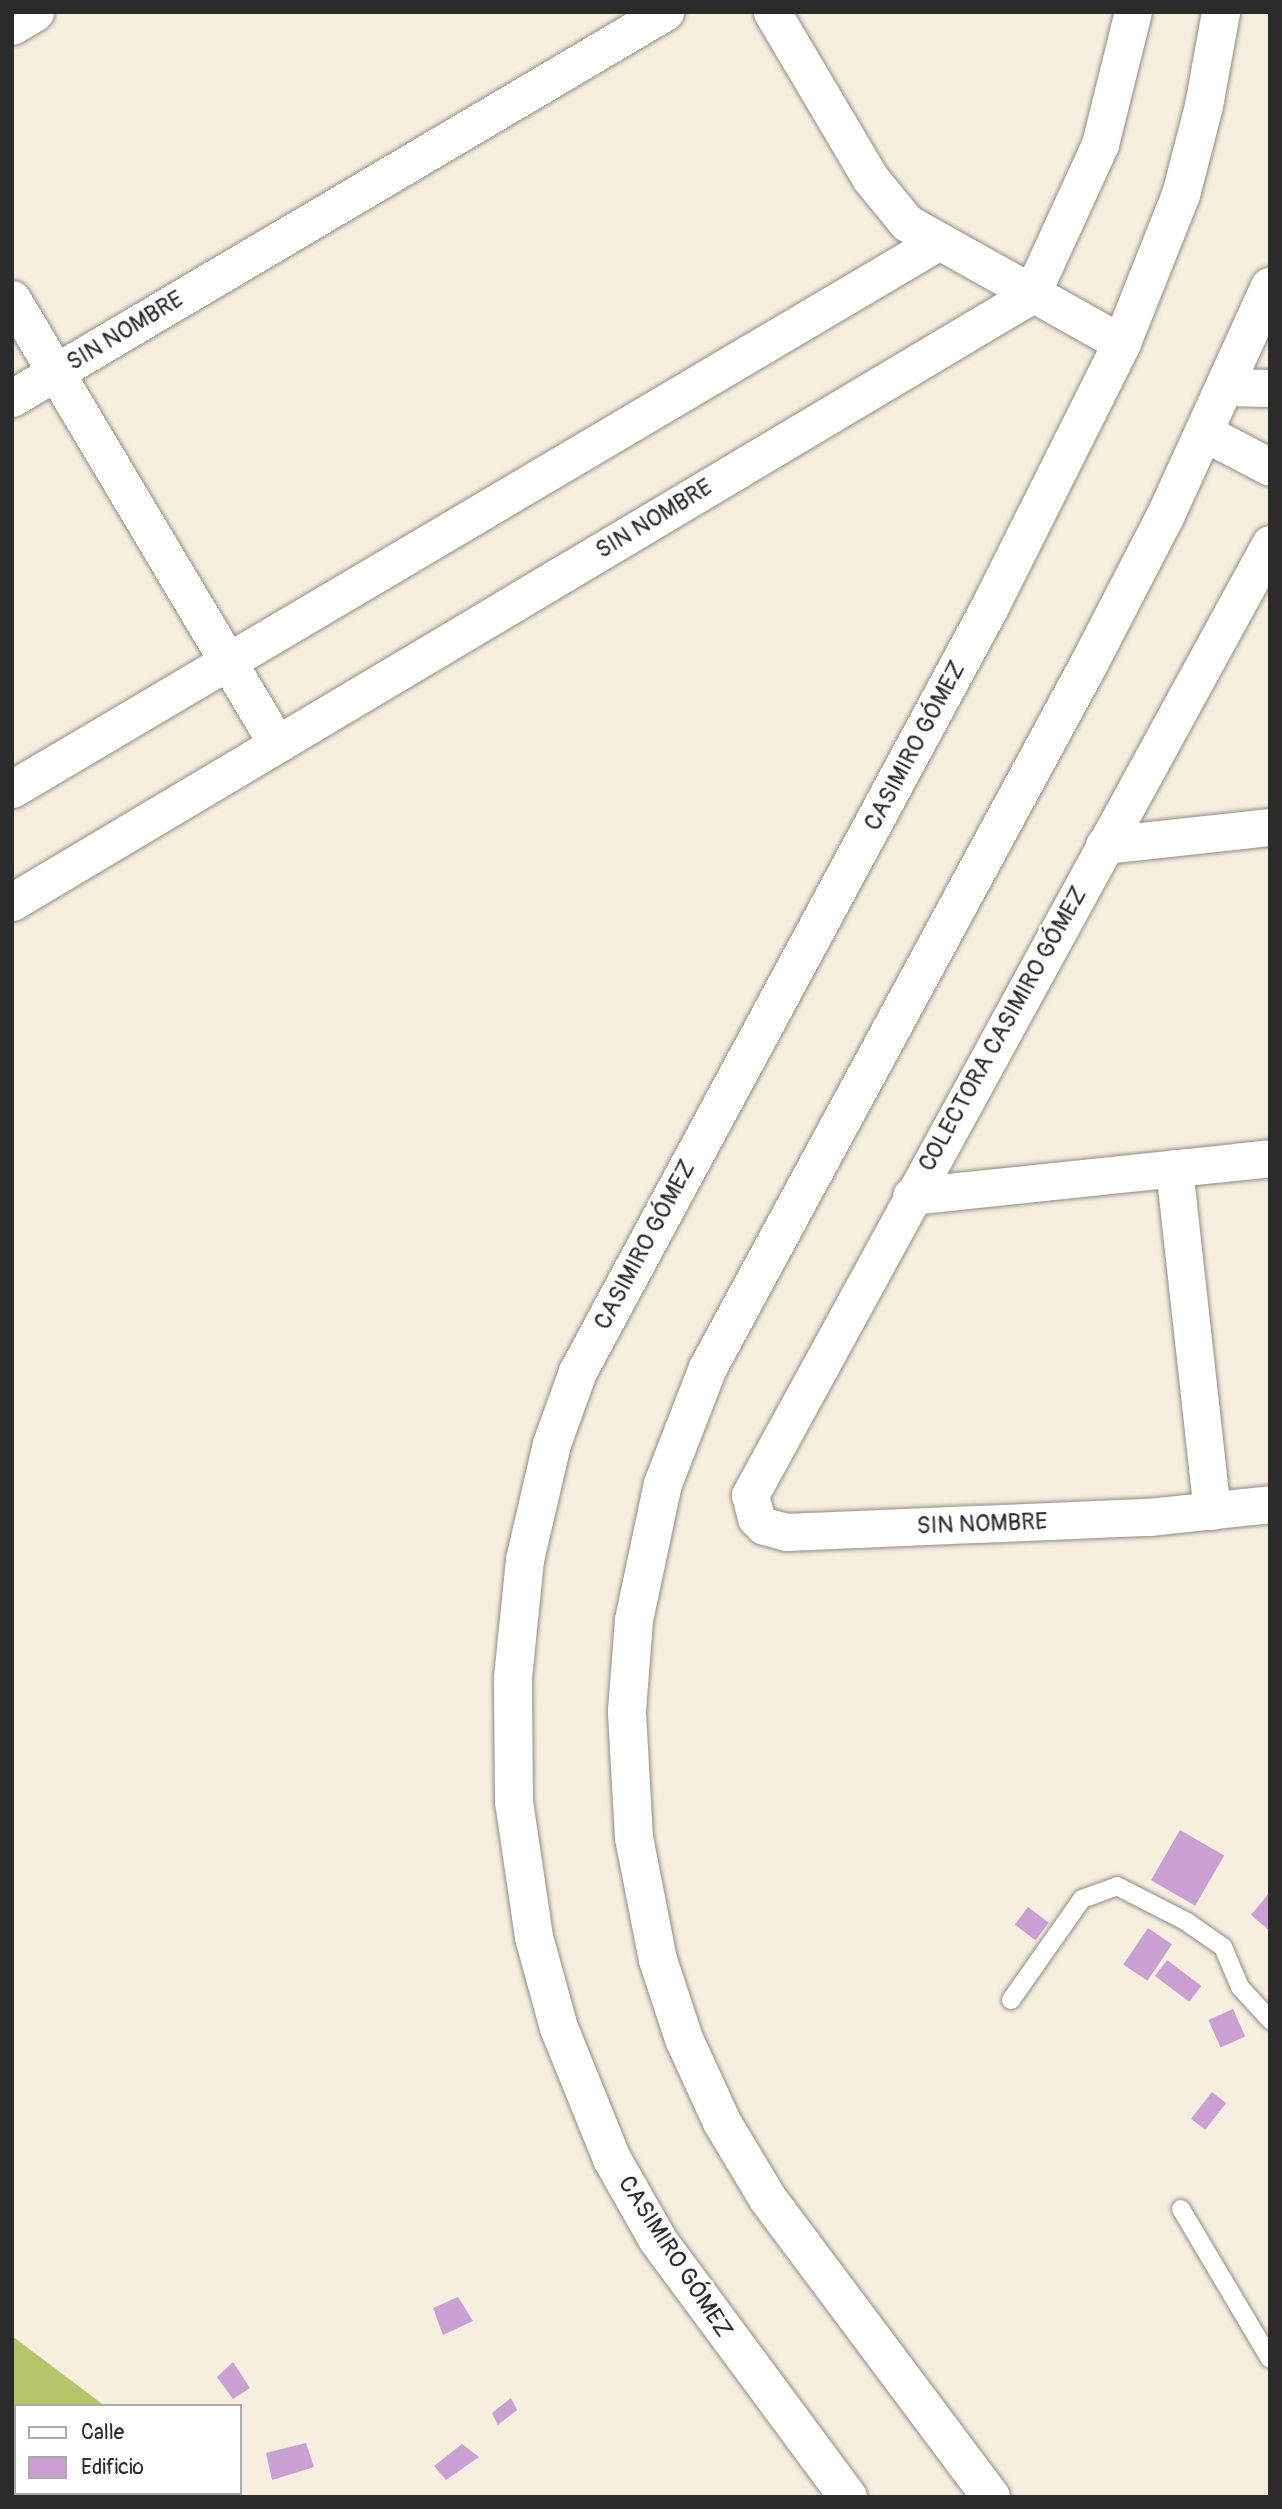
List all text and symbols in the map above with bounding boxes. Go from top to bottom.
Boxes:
street label: SIN NOMBRE [61,285,189,377]
street label: SIN NOMBRE [590,473,718,565]
street label: CASIMIRO GÓMEZ [858,656,972,836]
street label: COLECTORA CASIMIRO GÓMEZ [913,882,1093,1176]
street label: CASIMIRO GÓMEZ [588,1155,702,1335]
street label: SIN NOMBRE [916,1507,1048,1541]
street label: CASIMIRO GÓMEZ [612,2170,738,2344]
legend [14,2404,242,2495]
text: Calle [81,2419,124,2446]
text: Edificio [81,2454,144,2481]

